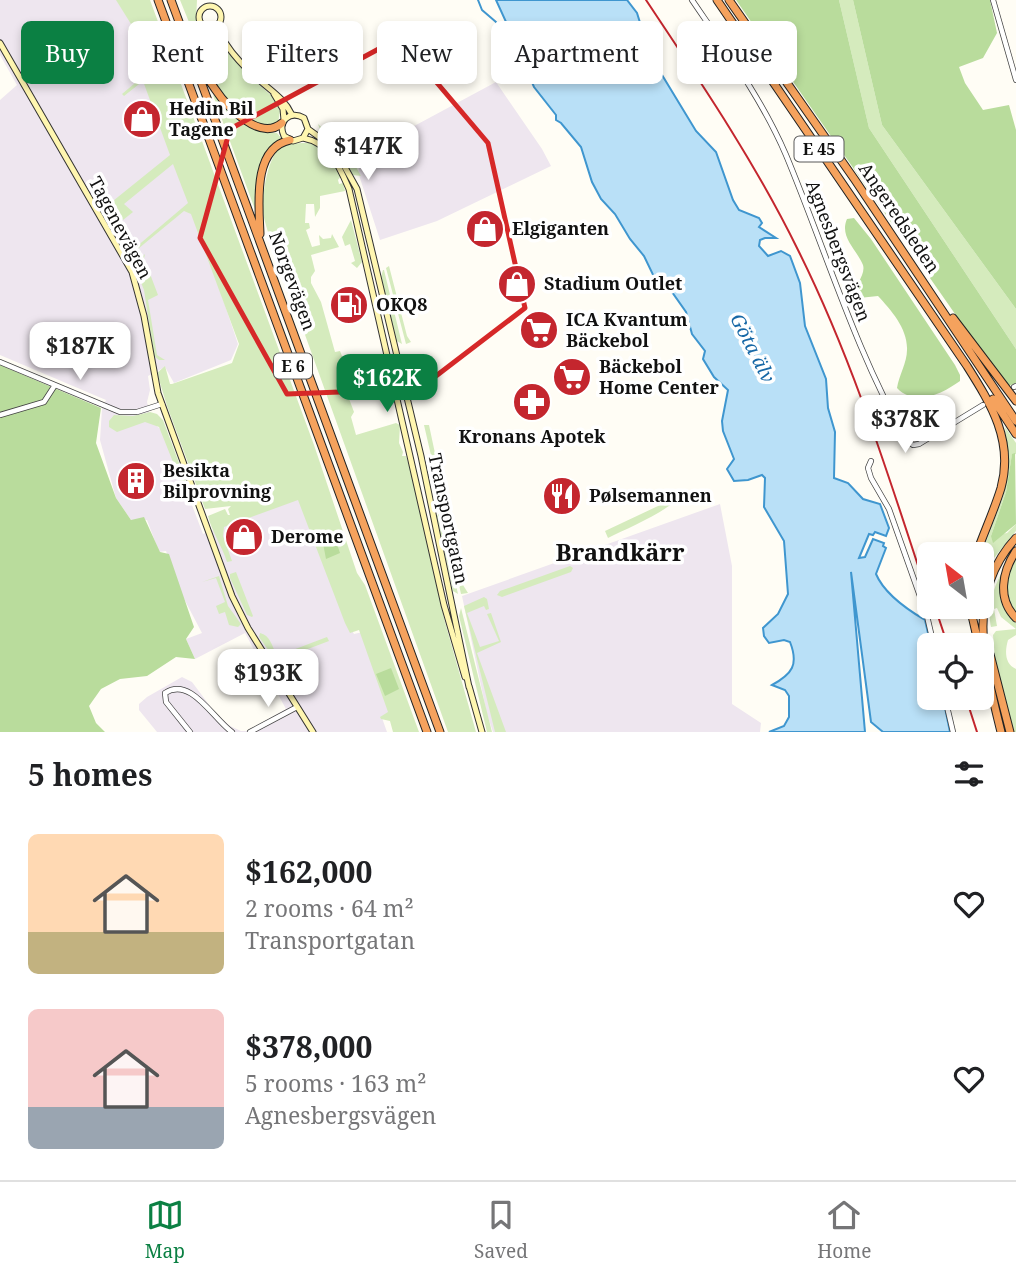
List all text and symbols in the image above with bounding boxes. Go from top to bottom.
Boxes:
chip: Buy [21,21,114,84]
chip: Rent [128,21,228,84]
chip: Filters [242,21,363,84]
chip: New [377,21,477,84]
chip: Apartment [491,21,663,84]
chip: House [677,21,797,84]
place label: Hedin Bil Tagene [169,96,254,141]
shop icon: Hedin Bil Tagene [121,98,163,140]
pin: $147K [319,122,417,182]
text: $147K [334,129,402,161]
road number: E 45 [794,136,844,162]
street label: Angeredsleden [854,158,946,278]
street label: Tagenevägen [84,172,158,283]
street label: Agnesbergsvägen [801,176,877,325]
shop icon: Elgiganten [464,208,506,250]
place label: Elgiganten [512,216,609,240]
street label: Norgevägen [264,228,322,334]
shop icon: Stadium Outlet [496,263,538,305]
place label: Stadium Outlet [544,271,682,295]
fuel station icon: OKQ8 [328,284,370,326]
place label: OKQ8 [376,292,427,316]
place label: ICA Kvantum Bäckebol [566,307,688,352]
supermarket icon: ICA Kvantum Bäckebol [518,309,560,351]
water label: Göta älv [725,309,781,387]
pin: $187K [31,322,129,382]
text: $187K [46,329,114,361]
road number: E 6 [274,354,312,378]
pin: $162K [338,354,436,414]
place label: Bäckebol Home Center [599,354,719,399]
supermarket icon: Bäckebol Home Center [551,356,593,398]
text: $162K [353,361,421,393]
pharmacy icon: Kronans Apotek [511,381,553,423]
pin: $378K [856,396,954,455]
text: $378K [871,402,939,434]
place label: Kronans Apotek [458,424,606,448]
street label: Transportgatan [423,451,475,587]
place label: Besikta Bilprovning [163,458,272,503]
building icon: Besikta Bilprovning [115,460,157,502]
restaurant icon: Pølsemannen [541,475,583,517]
place label: Pølsemannen [589,483,712,507]
shop icon: Derome [223,516,265,558]
place label: Derome [271,524,344,548]
district label: Brandkärr [556,535,685,568]
north arrow [917,542,994,620]
map controls [917,542,994,710]
button: locate [917,633,994,710]
pin: $193K [219,650,317,709]
text: $193K [234,656,302,688]
text: 5 homes [28,754,152,795]
icon: filters [950,755,988,793]
text: $162,000 [245,851,372,892]
icon: home [84,862,168,946]
icon: heart [950,885,988,923]
text: 2 rooms · 64 m² [245,892,414,924]
text: Transportgatan [245,924,415,956]
text: $378,000 [245,1026,372,1067]
icon: home [84,1037,168,1121]
icon: heart [950,1060,988,1098]
text: 5 rooms · 163 m² [245,1067,427,1099]
text: Agnesbergsvägen [245,1099,436,1131]
tab: Map [145,1196,185,1264]
tab: Saved [474,1196,528,1264]
tab: Home [817,1196,871,1264]

